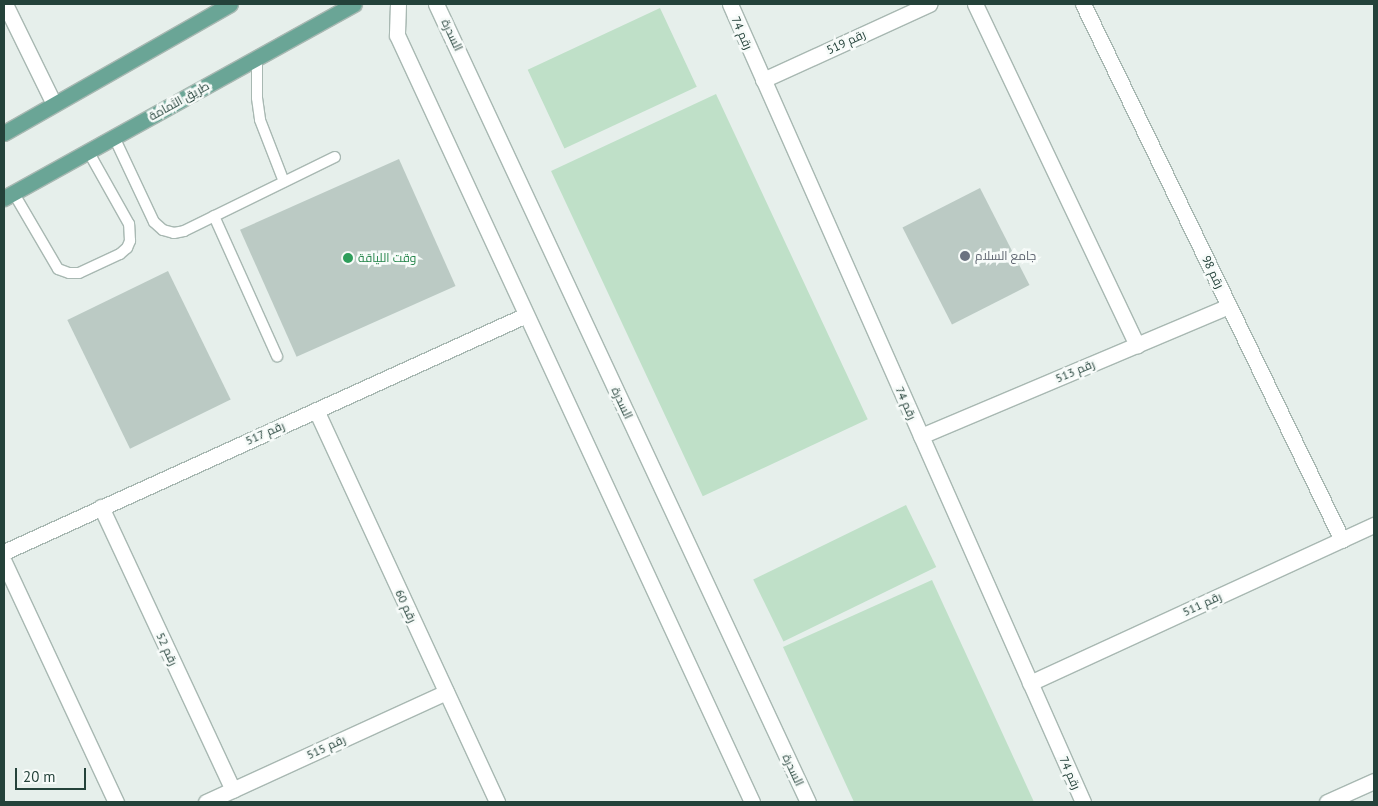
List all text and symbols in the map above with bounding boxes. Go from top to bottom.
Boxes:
street label: رقم 74 [728,14,756,52]
street label: السدرة [438,17,466,53]
street label: رقم 519 [824,27,868,57]
street label: طريق الثمامة [146,78,212,124]
place label: جامع السلام [975,249,1036,263]
marker: جامع السلام [959,250,971,262]
place label: وقت اللياقة [358,251,416,265]
marker: وقت اللياقة [342,252,354,264]
street label: رقم 98 [1199,253,1227,291]
street label: رقم 513 [1053,356,1097,386]
street label: رقم 74 [892,384,920,422]
street label: السدرة [608,385,636,421]
street label: رقم 517 [243,418,287,448]
street label: رقم 60 [392,587,420,625]
street label: رقم 511 [1180,589,1224,619]
street label: رقم 52 [153,630,181,668]
street label: رقم 515 [304,732,348,762]
street label: السدرة [779,752,807,788]
street label: رقم 74 [1056,754,1084,792]
scale bar [18,758,89,790]
text: 20 m [23,767,56,786]

